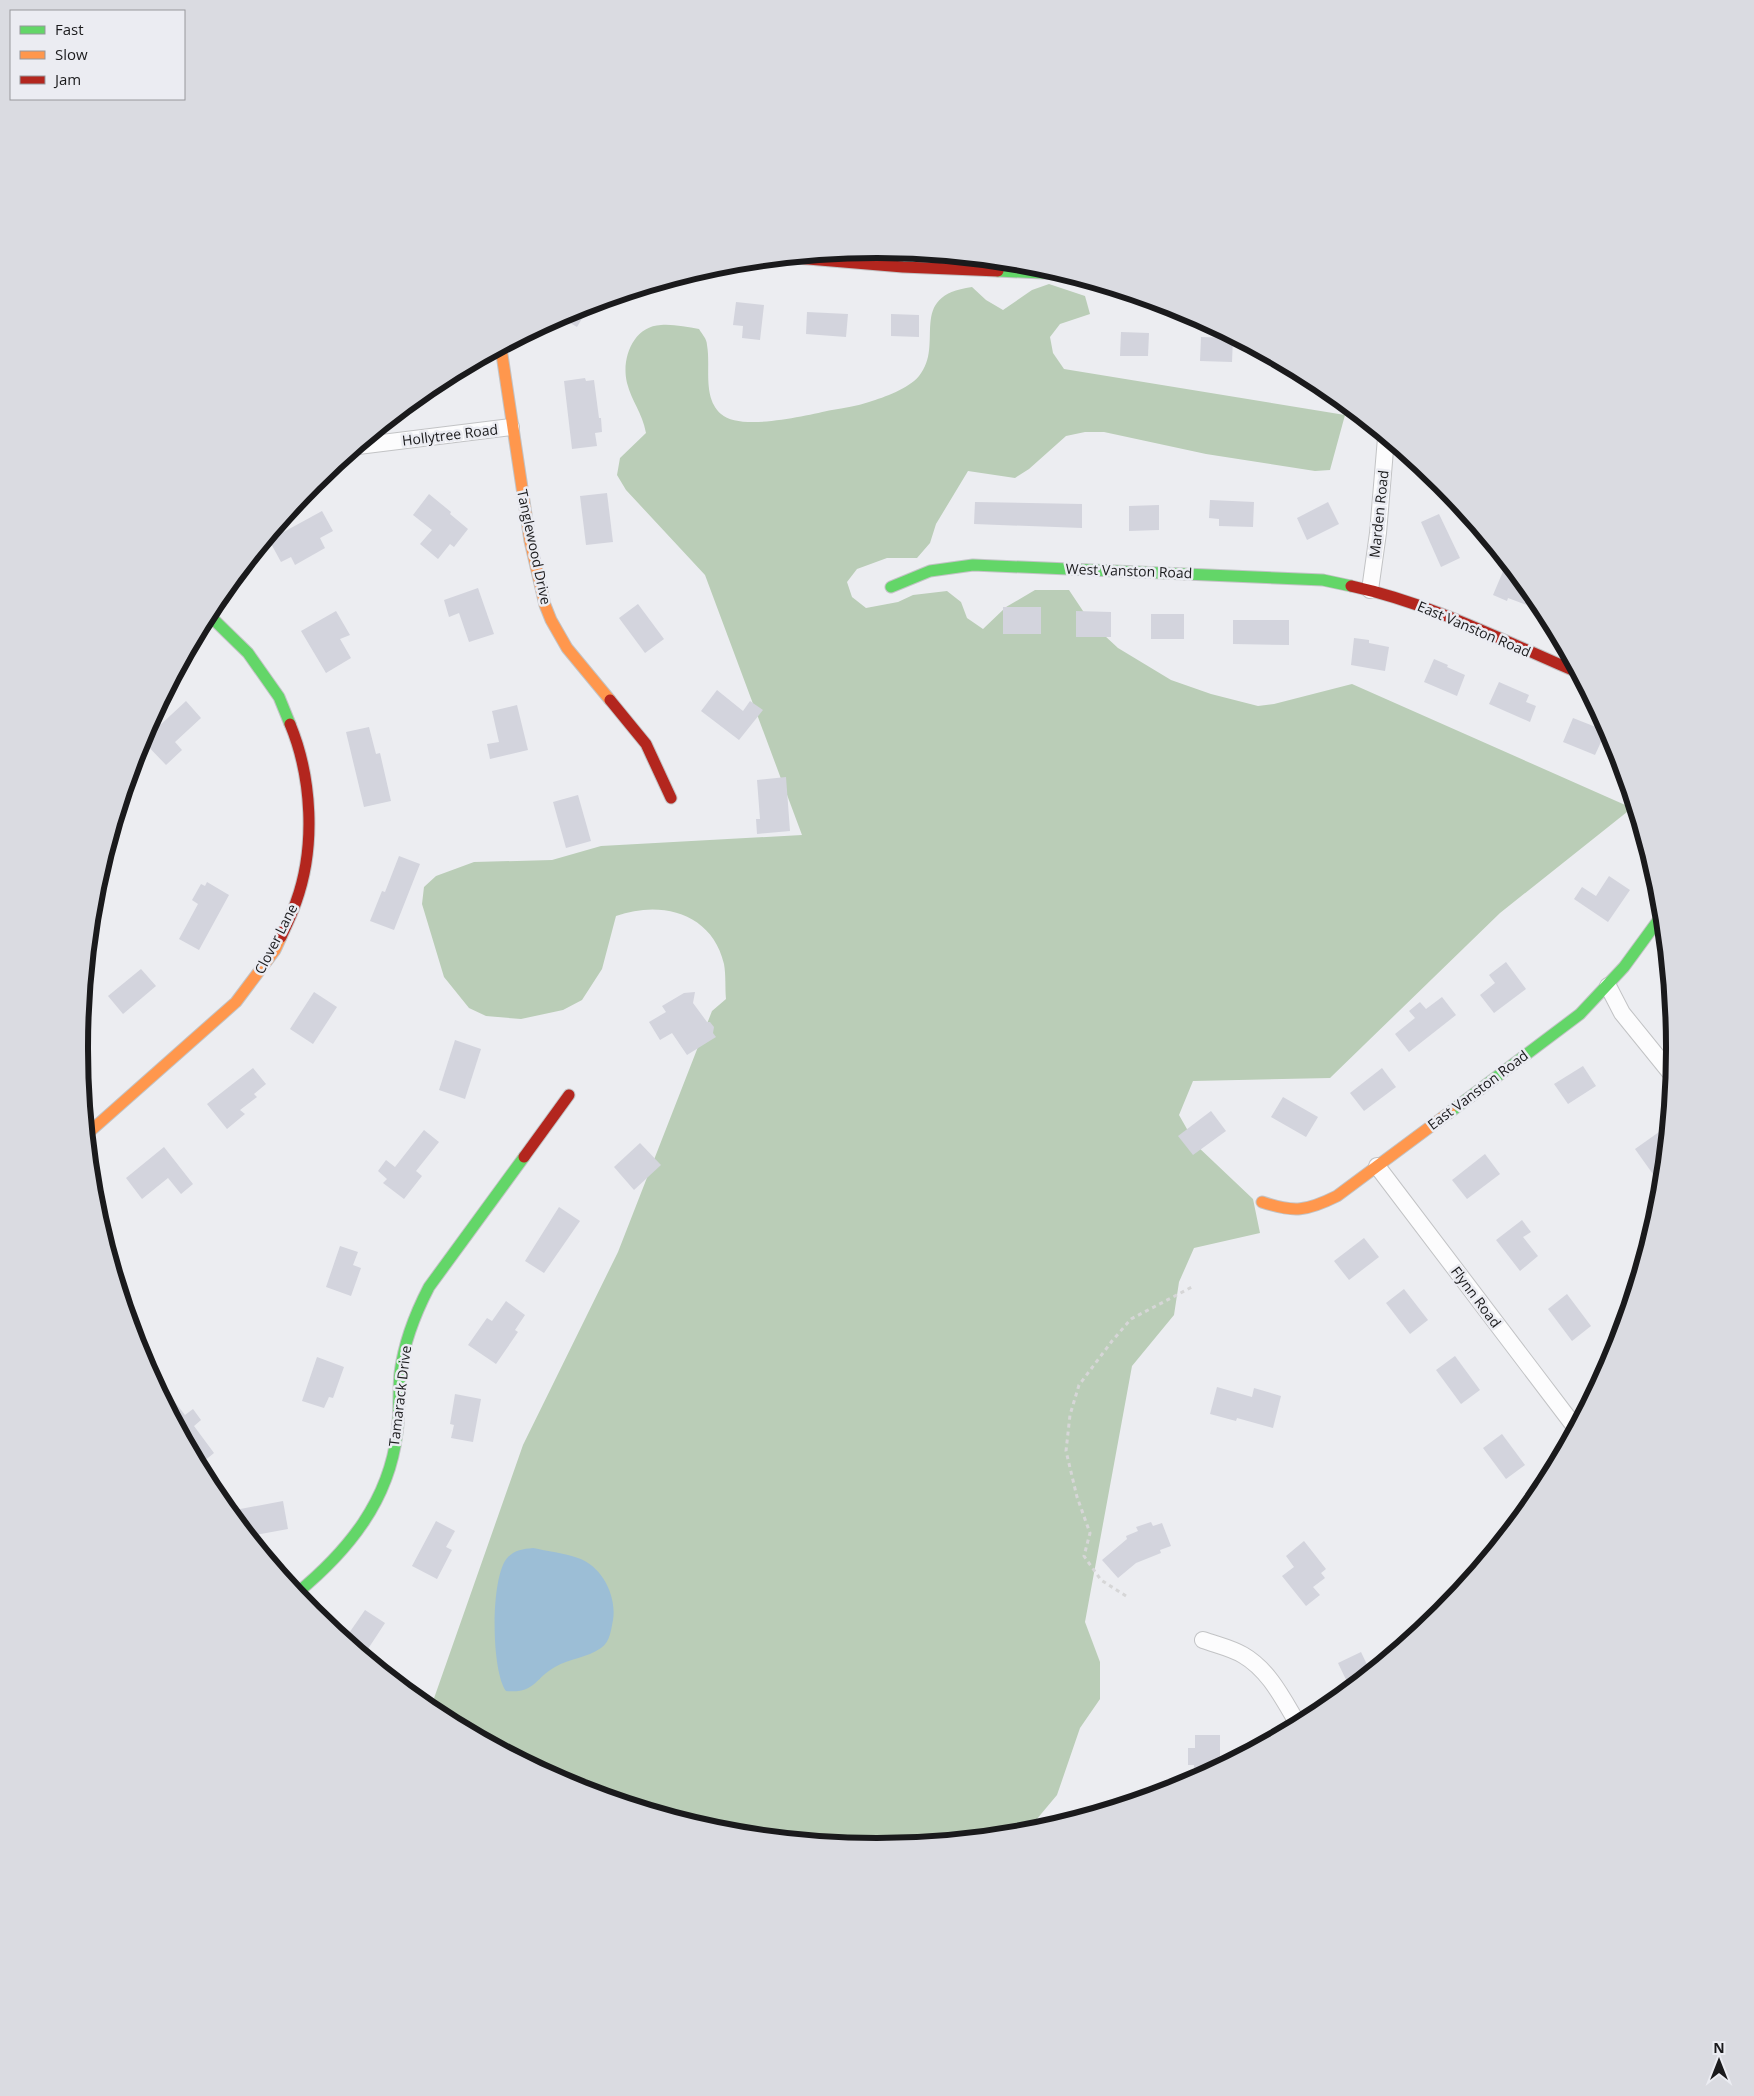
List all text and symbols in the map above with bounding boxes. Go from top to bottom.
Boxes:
legend [10,10,185,100]
text: Fast [55,19,84,39]
text: Slow [55,44,88,64]
text: Jam [53,69,81,89]
street label: Hollytree Road [401,419,499,450]
street label: Marden Road [1364,469,1393,559]
street label: Tanglewood Drive [513,488,556,606]
street label: West Vanston Road [1065,559,1193,582]
street label: East Vanston Road [1415,596,1534,661]
street label: Clover Lane [250,900,301,977]
street label: East Vanston Road [1424,1046,1532,1134]
street label: Flynn Road [1447,1262,1506,1331]
street label: Tamarack Drive [384,1344,415,1448]
north arrow [1694,2036,1744,2086]
text: N [1713,2038,1725,2057]

